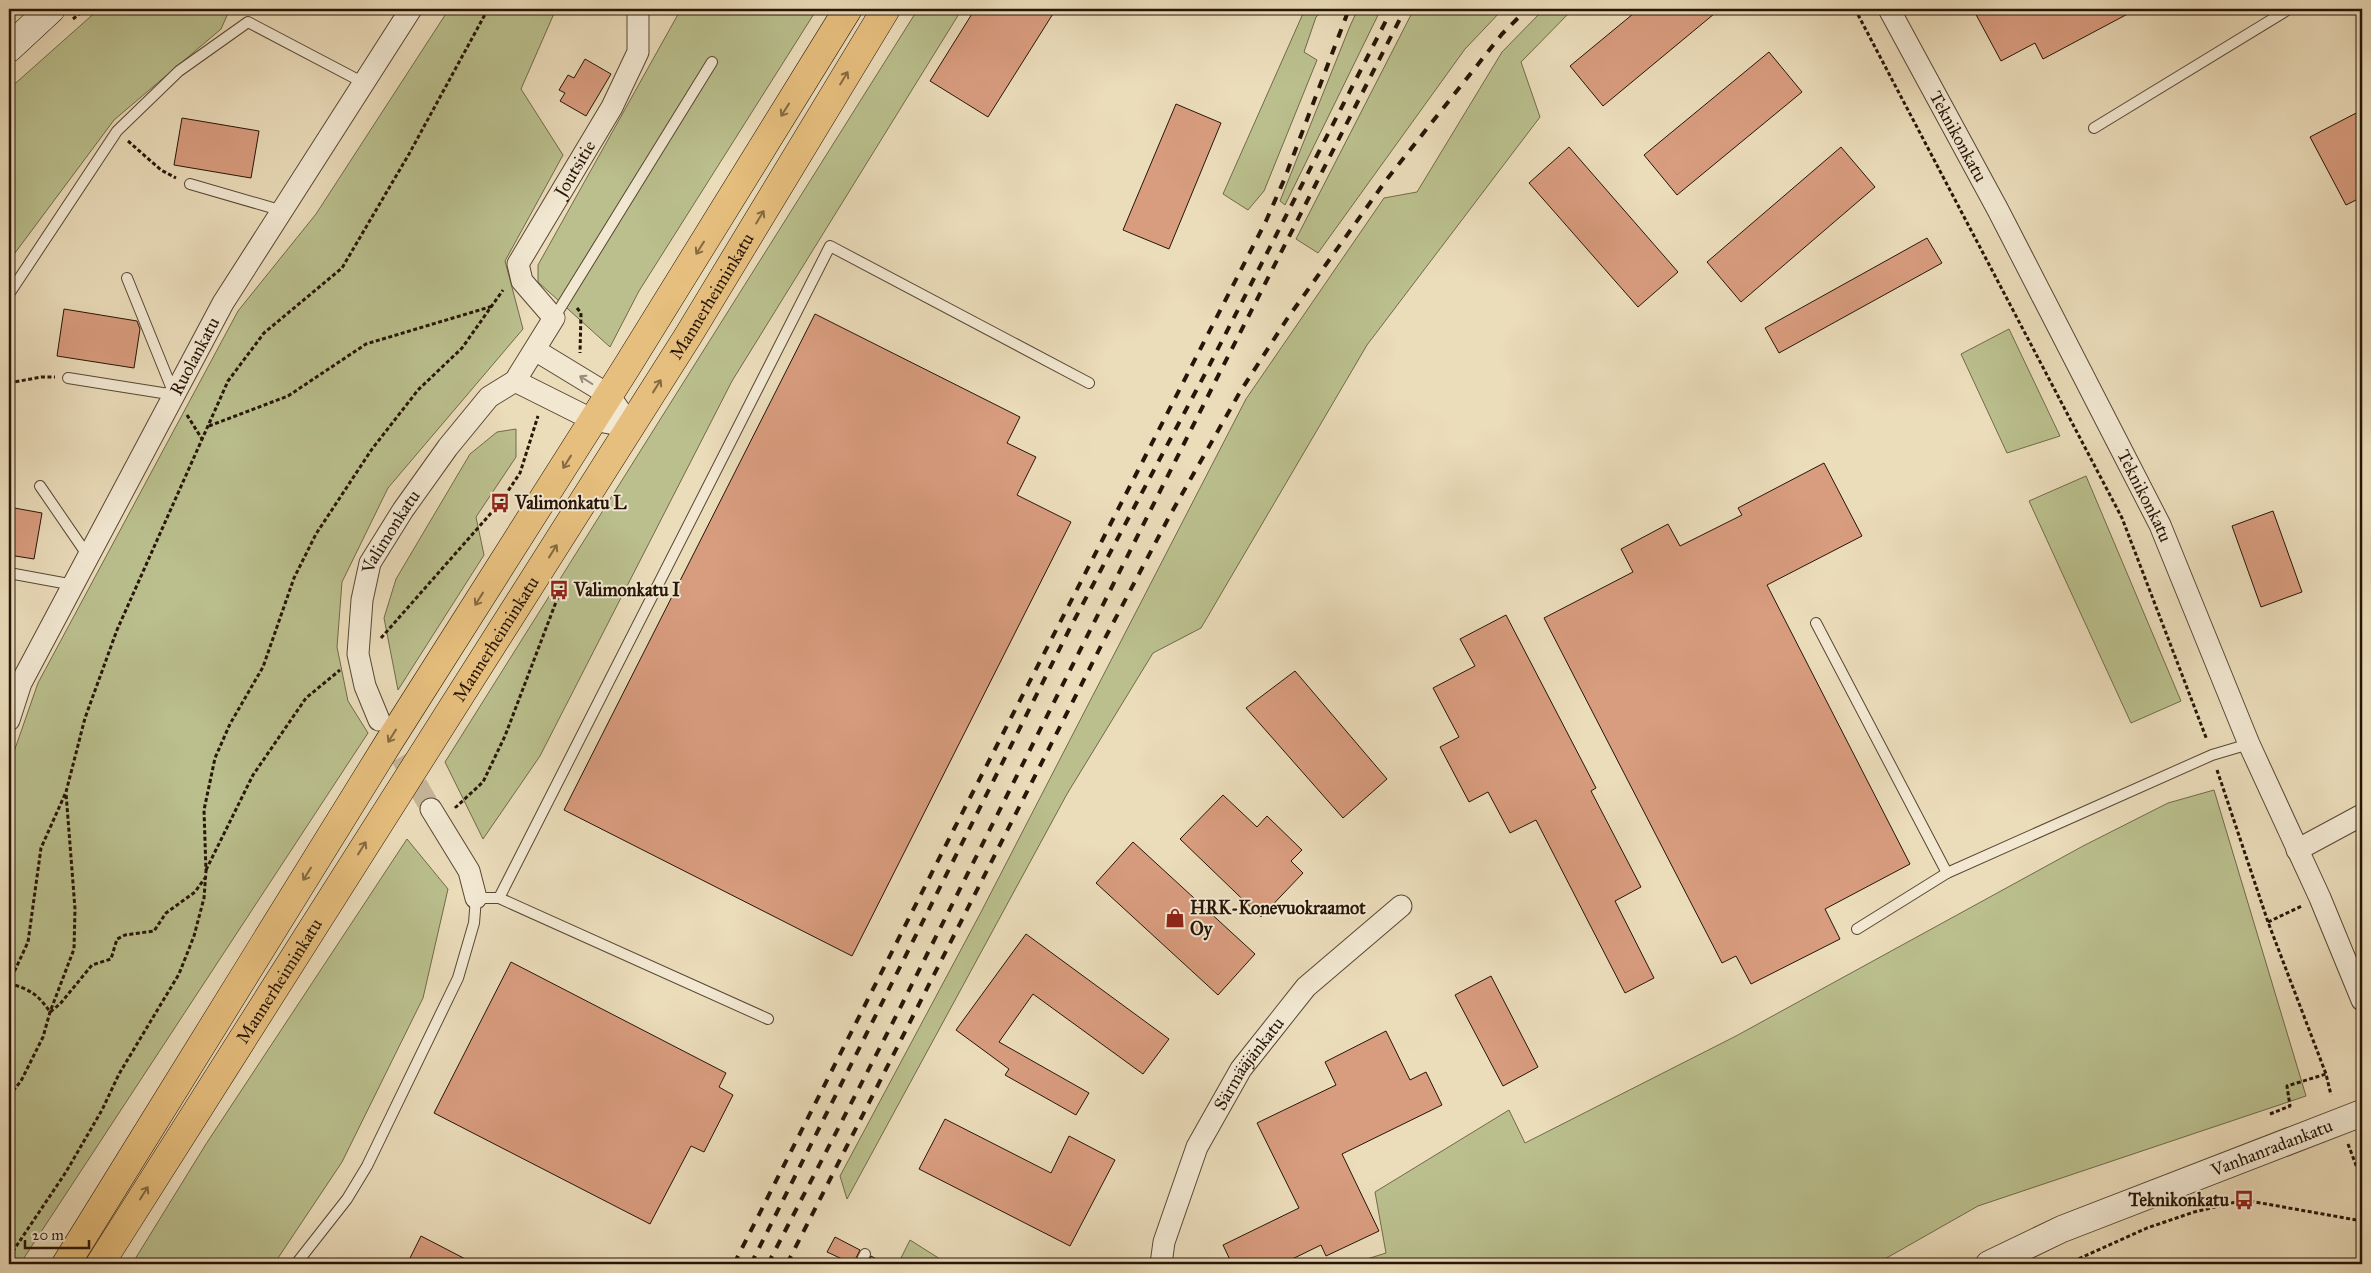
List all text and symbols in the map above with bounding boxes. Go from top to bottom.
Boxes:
one-way arrow [840,72,850,86]
street label: Teknikonkatu [1925,87,1992,186]
one-way arrow [780,102,790,116]
street label: Joutsitie [549,136,600,203]
one-way arrow [755,211,765,225]
street label: Mannerheiminkatu [665,229,759,364]
one-way arrow [694,241,705,255]
street label: Ruolankatu [165,313,225,399]
one-way arrow [579,375,593,385]
one-way arrow [652,379,662,393]
street label: Teknikonkatu [2112,446,2177,546]
one-way arrow [561,454,571,468]
street label: Valimonkatu [357,485,425,576]
bus stop icon: Valimonkatu L [489,492,511,514]
place label: Valimonkatu L [514,492,627,514]
one-way arrow [548,544,558,558]
street label: Mannerheiminkatu [448,572,544,706]
bus stop icon: Valimonkatu I [548,579,570,601]
place label: Valimonkatu I [573,579,680,601]
one-way arrow [474,591,484,605]
one-way arrow [387,729,398,743]
one-way arrow [357,842,367,856]
one-way arrow [302,867,312,881]
place label: HRK-Konevuokraamot Oy [1190,897,1366,941]
shop icon: HRK-Konevuokraamot Oy [1164,907,1186,929]
street label: Mannerheiminkatu [231,914,327,1048]
street label: Särmääjänkatu [1209,1012,1289,1114]
street label: Vanhanradankatu [2207,1114,2336,1182]
one-way arrow [140,1187,150,1201]
place label: Teknikonkatu [2128,1189,2229,1211]
bus stop icon: Teknikonkatu [2233,1189,2255,1211]
scale bar [25,1218,89,1250]
text: 20 m [32,1226,64,1244]

